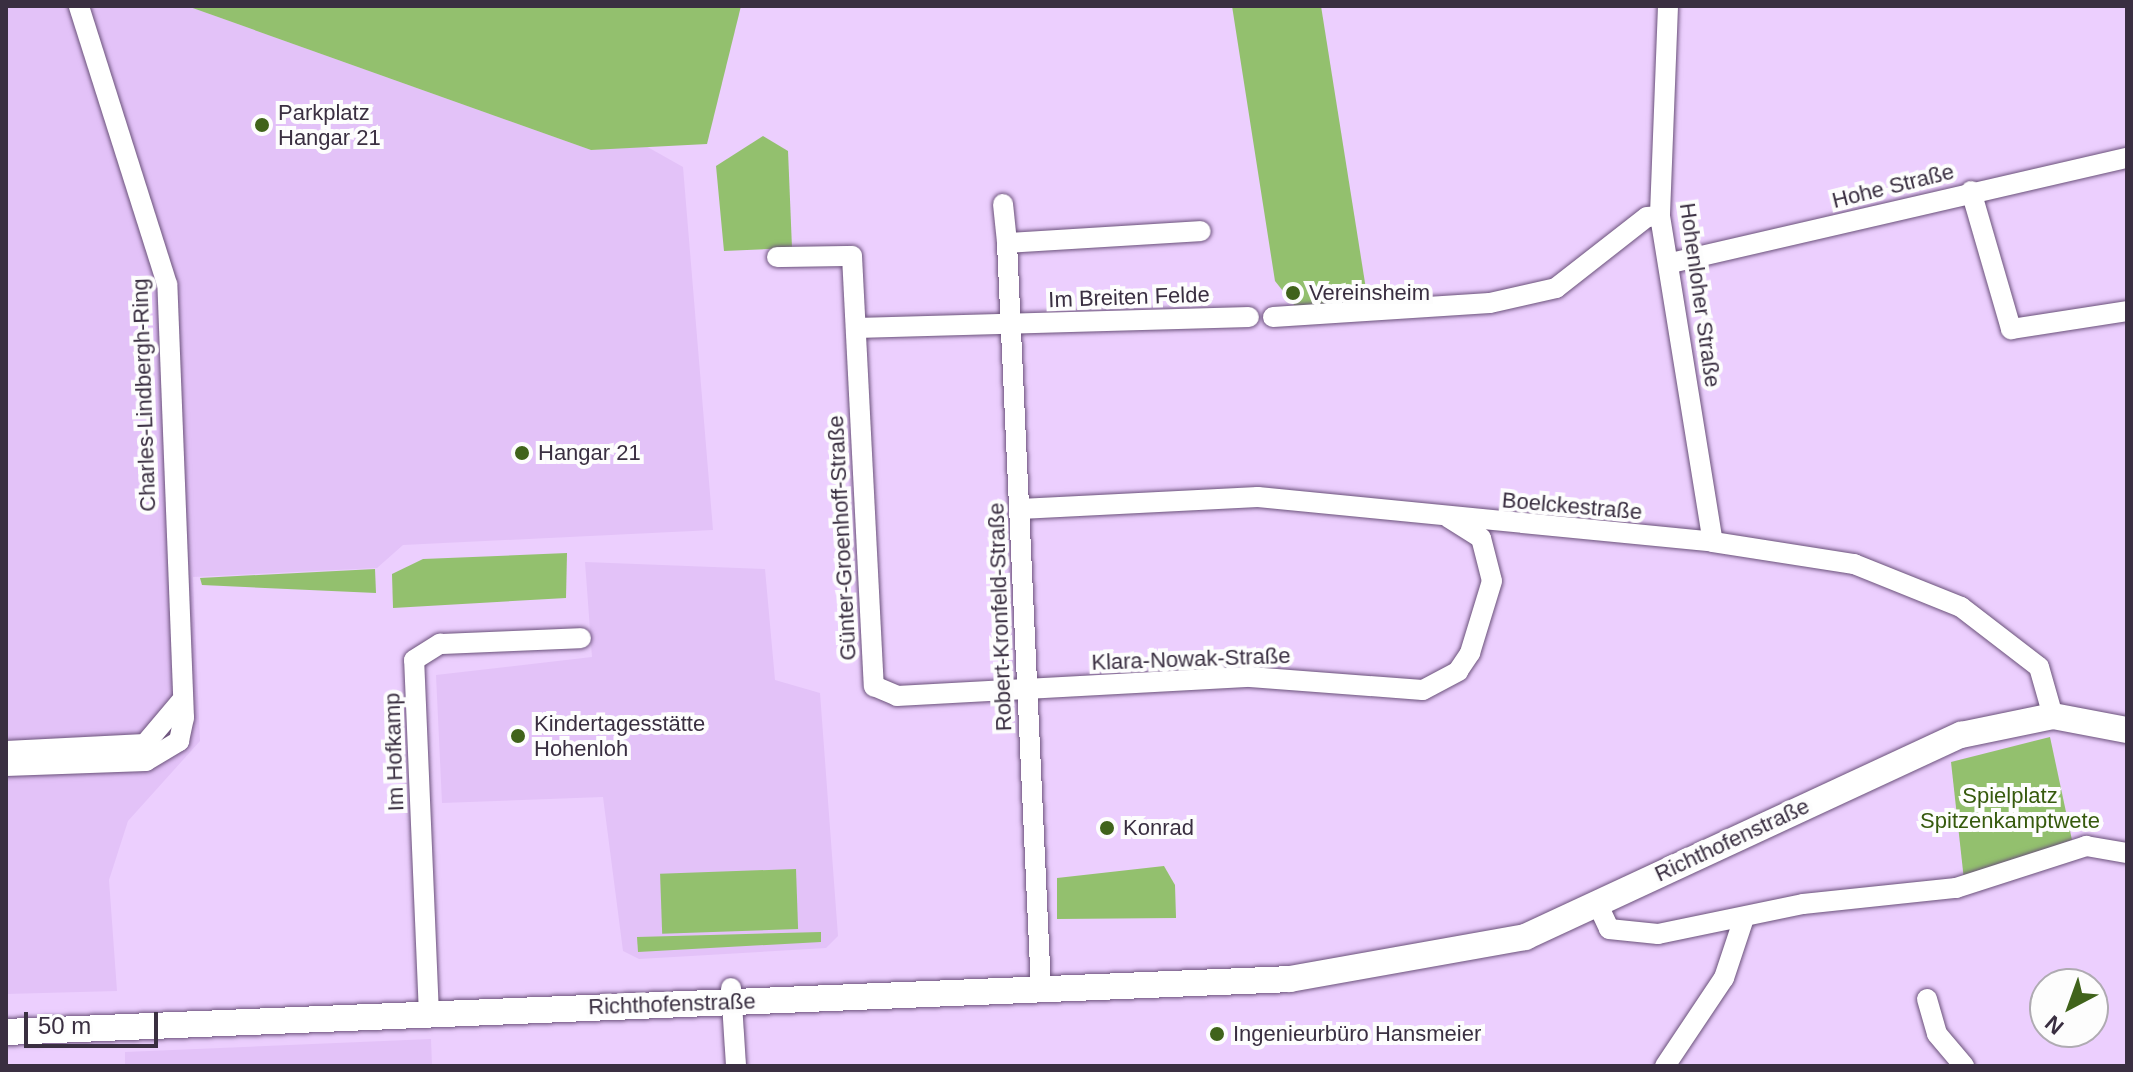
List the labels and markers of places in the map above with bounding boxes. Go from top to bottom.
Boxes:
place label: Parkplatz Hangar 21 [278,99,381,150]
marker: Parkplatz Hangar 21 [253,116,271,134]
place label: Vereinsheim [1309,280,1430,306]
marker: Vereinsheim [1284,284,1302,302]
place label: Hangar 21 [538,440,641,466]
marker: Hangar 21 [513,444,531,462]
place label: Kindertagesstätte Hohenloh [534,710,705,762]
marker: Kindertagesstätte Hohenloh [509,727,527,745]
place label: Konrad [1123,815,1194,841]
marker: Konrad [1098,819,1116,837]
place label: Ingenieurbüro Hansmeier [1233,1021,1481,1047]
marker: Ingenieurbüro Hansmeier [1208,1025,1226,1043]

